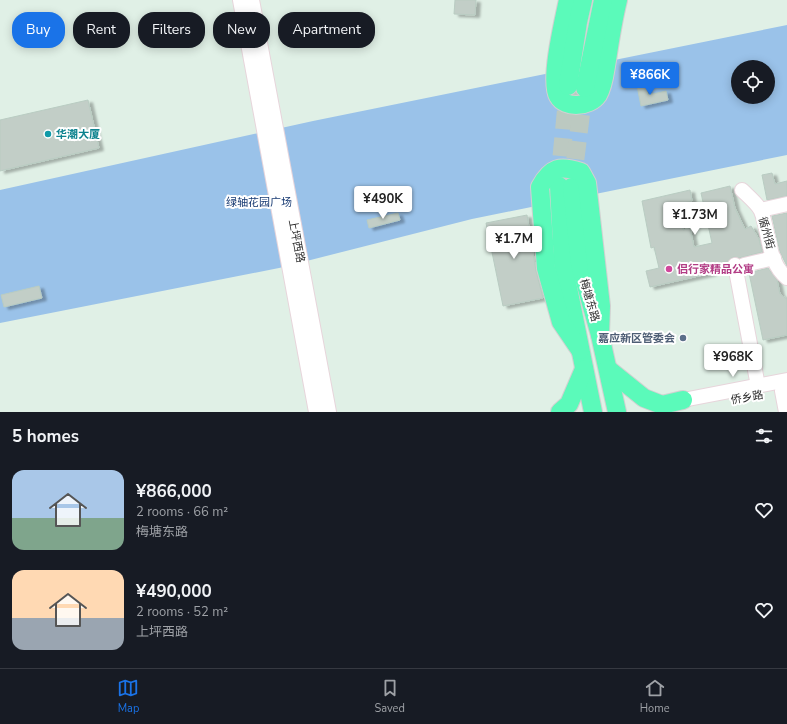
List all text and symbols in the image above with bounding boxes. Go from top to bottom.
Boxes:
chip: Buy [12,12,65,48]
chip: Rent [73,12,130,48]
chip: Filters [138,12,205,48]
chip: New [213,12,270,48]
chip: Apartment [278,12,375,48]
map controls [731,60,775,104]
button: locate [731,60,775,104]
pin: ¥866K [622,62,678,96]
text: ¥866K [630,66,670,84]
place label: 华潮大厦 [56,127,100,142]
marker: 华潮大厦 [43,129,53,139]
pin: ¥490K [355,186,411,220]
text: ¥490K [363,190,403,208]
park label: 绿轴花园广场 [226,195,292,210]
pin: ¥1.73M [662,202,728,236]
text: ¥1.73M [672,206,718,224]
street label: 循州街 [755,215,778,251]
street label: 上坪西路 [285,218,308,264]
pin: ¥1.7M [486,226,542,260]
text: ¥1.7M [495,230,533,248]
place label: 侣行家精品公寓 [677,262,754,277]
marker: 侣行家精品公寓 [664,264,674,274]
street label: 梅塘东路 [576,277,603,323]
place label: 嘉应新区管委会 [598,331,675,346]
marker: 嘉应新区管委会 [678,333,688,343]
pin: ¥968K [705,344,761,378]
text: ¥968K [713,348,753,366]
street label: 侨乡路 [730,387,765,408]
text: 5 homes [12,425,79,448]
icon: filters [753,425,775,447]
text: ¥866,000 [136,480,212,503]
icon: home [44,486,92,534]
icon: heart [753,499,775,521]
text: 2 rooms · 66 m² [136,503,228,521]
text: 梅塘东路 [136,523,188,541]
text: ¥490,000 [136,580,212,603]
icon: home [44,586,92,634]
icon: heart [753,599,775,621]
text: 2 rooms · 52 m² [136,603,228,621]
text: 上坪西路 [136,623,188,641]
tab: Map [117,677,139,716]
tab: Saved [374,677,405,716]
tab: Home [640,677,670,716]

